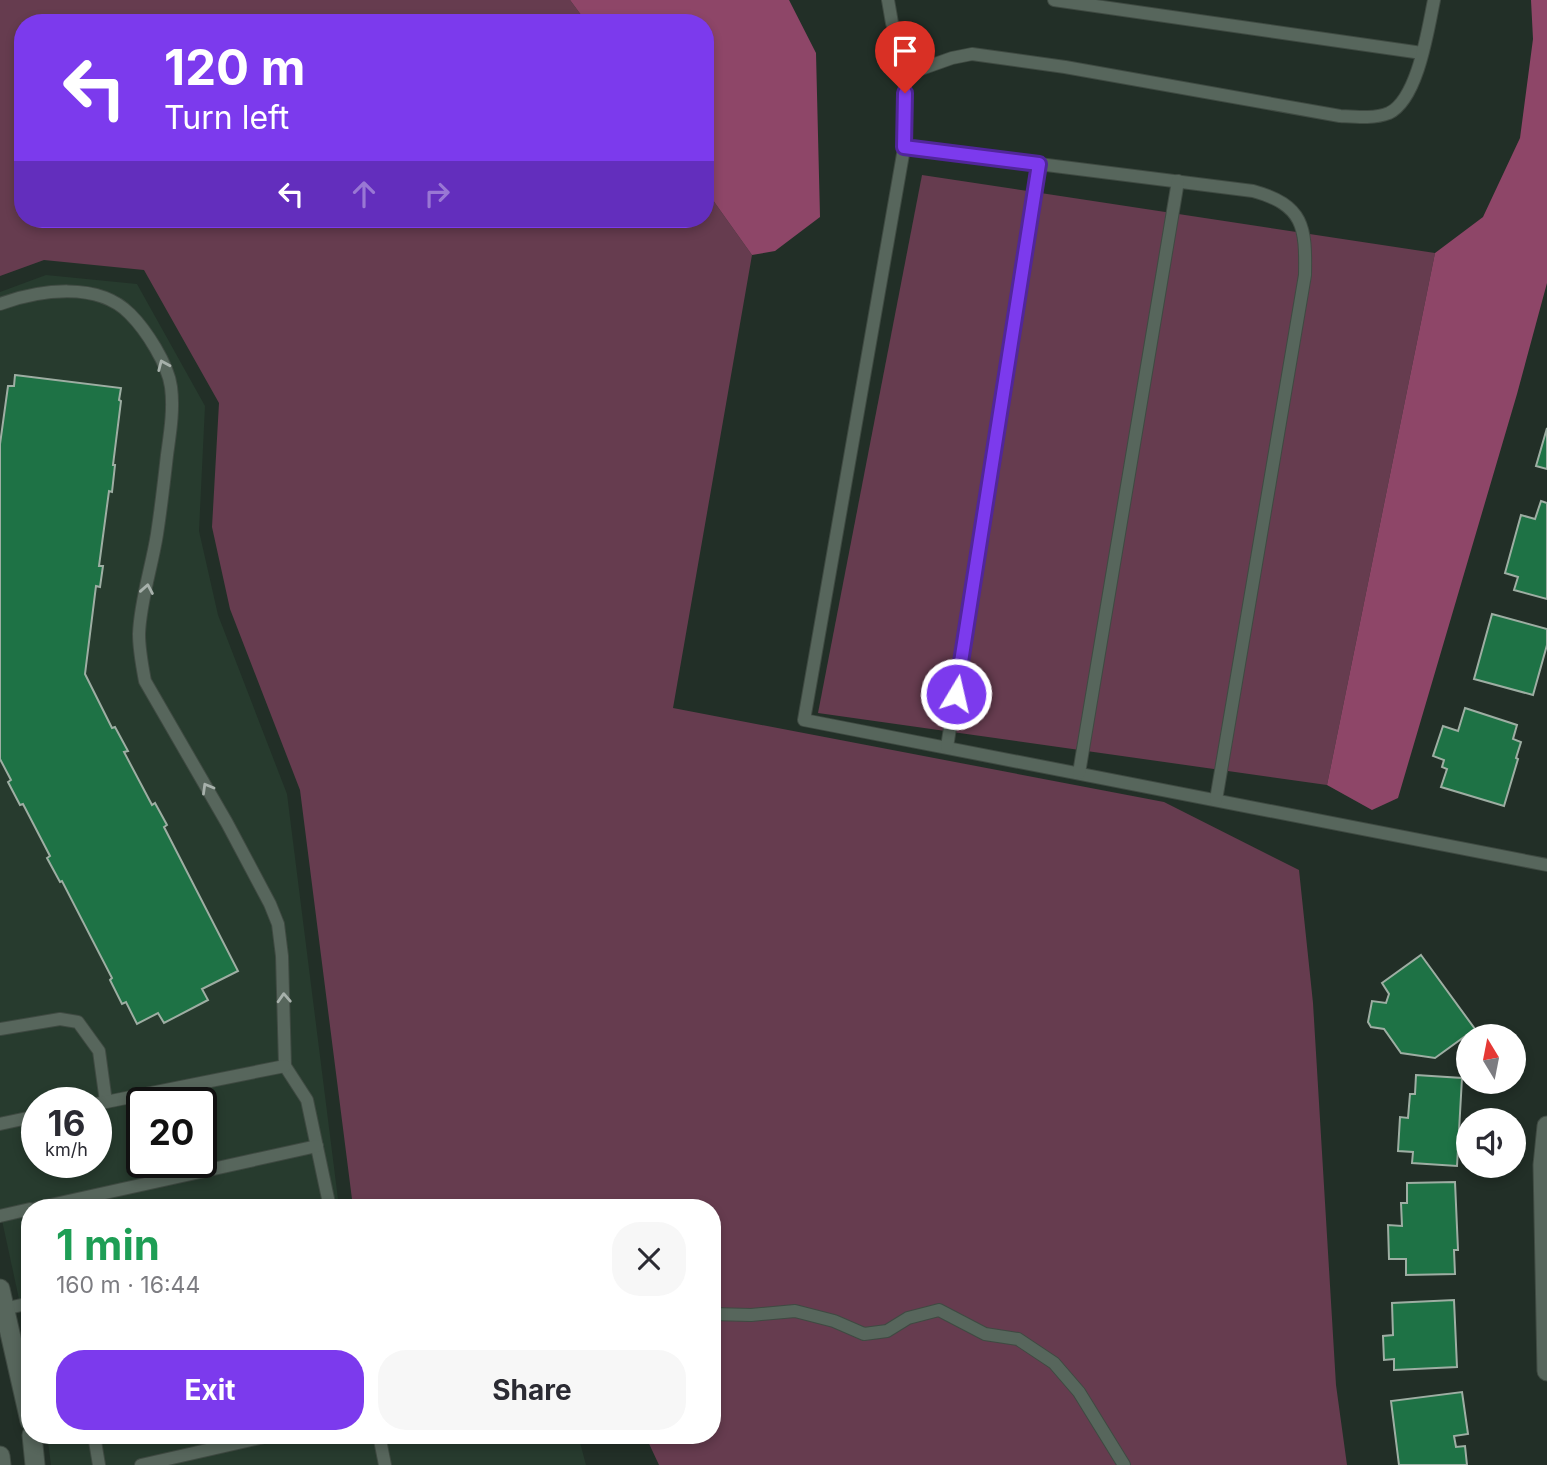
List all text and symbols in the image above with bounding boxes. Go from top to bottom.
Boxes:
pin [875,21,935,93]
icon: arrive [886,32,924,70]
text: 120 m [164,38,305,97]
icon: left [49,42,140,133]
text: Turn left [164,98,289,137]
icon: left [272,175,310,213]
icon: ahead [345,175,383,213]
icon: right [418,175,456,213]
one-way arrow [157,360,171,373]
one-way arrow [138,583,153,595]
position arrow [919,657,993,731]
one-way arrow [202,783,215,796]
one-way arrow [276,992,291,1003]
north arrow [1456,1024,1526,1094]
map controls [1456,1024,1526,1178]
speed limit sign: 20 [126,1087,217,1178]
text: 16 [48,1102,85,1144]
button: sound [1456,1108,1526,1178]
text: km/h [45,1139,88,1160]
text: 1 min [56,1219,160,1270]
button: close [612,1222,686,1296]
text: 160 m · 16:44 [56,1271,200,1299]
button: Exit [56,1350,364,1430]
button: Share [378,1350,686,1430]

